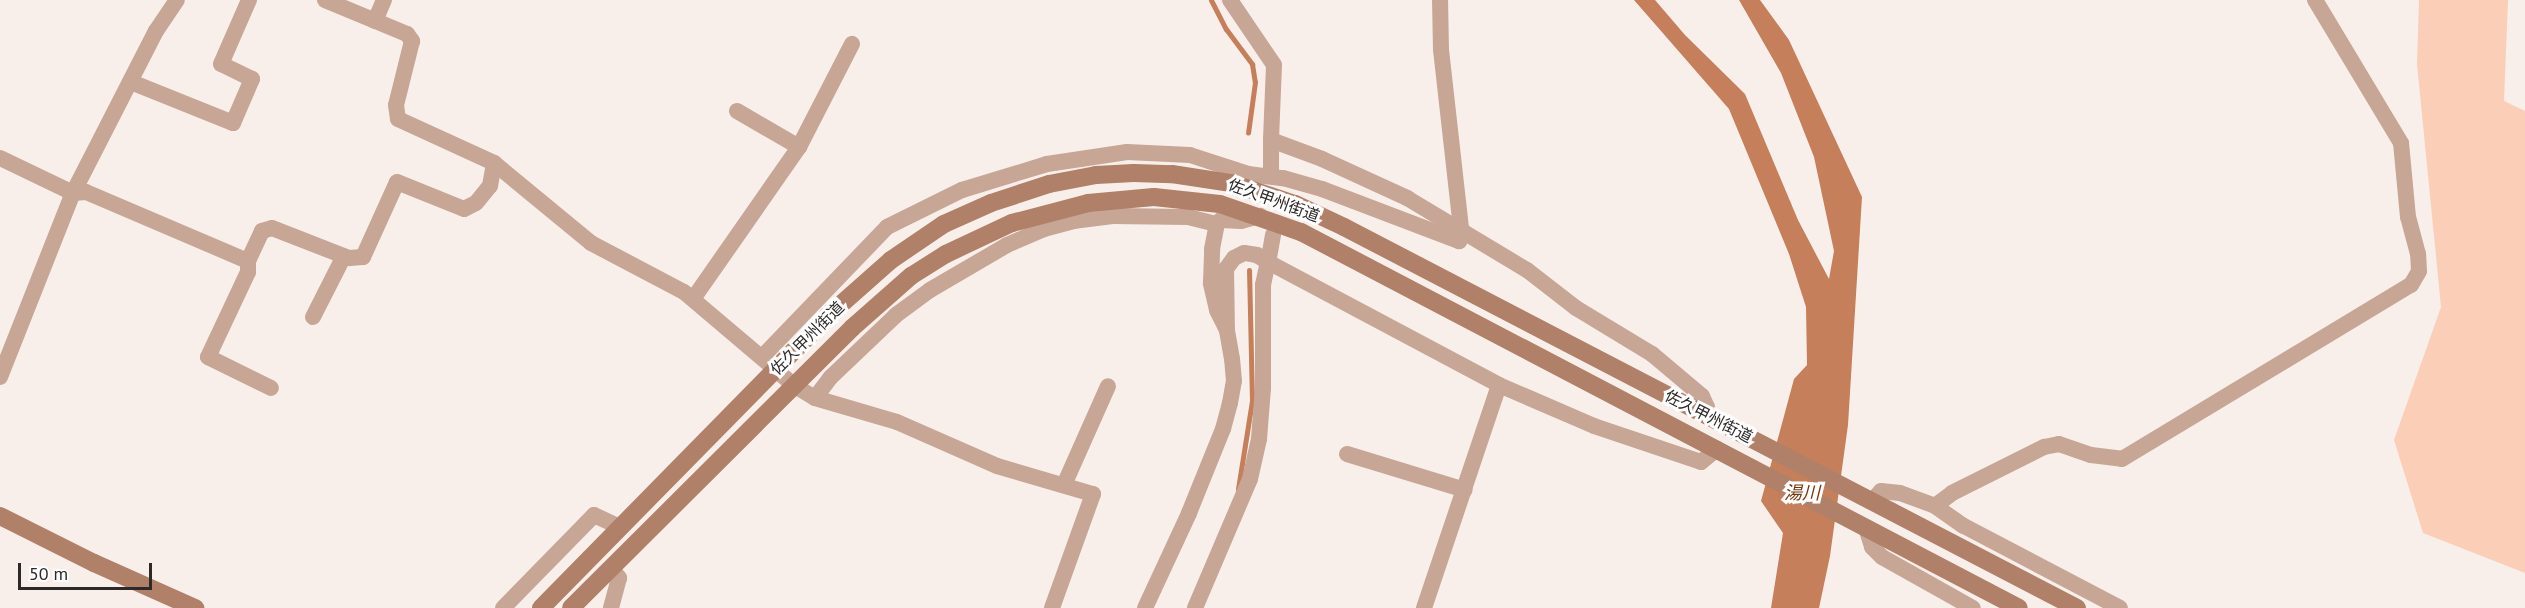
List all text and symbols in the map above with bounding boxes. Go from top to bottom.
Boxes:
street label: 佐久甲州街道 [1226,175,1322,225]
street label: 佐久甲州街道 [766,297,848,379]
street label: 佐久甲州街道 [1662,386,1756,446]
water label: 湯川 [1784,482,1820,504]
scale bar [21,551,154,589]
text: 50 m [29,562,68,585]

